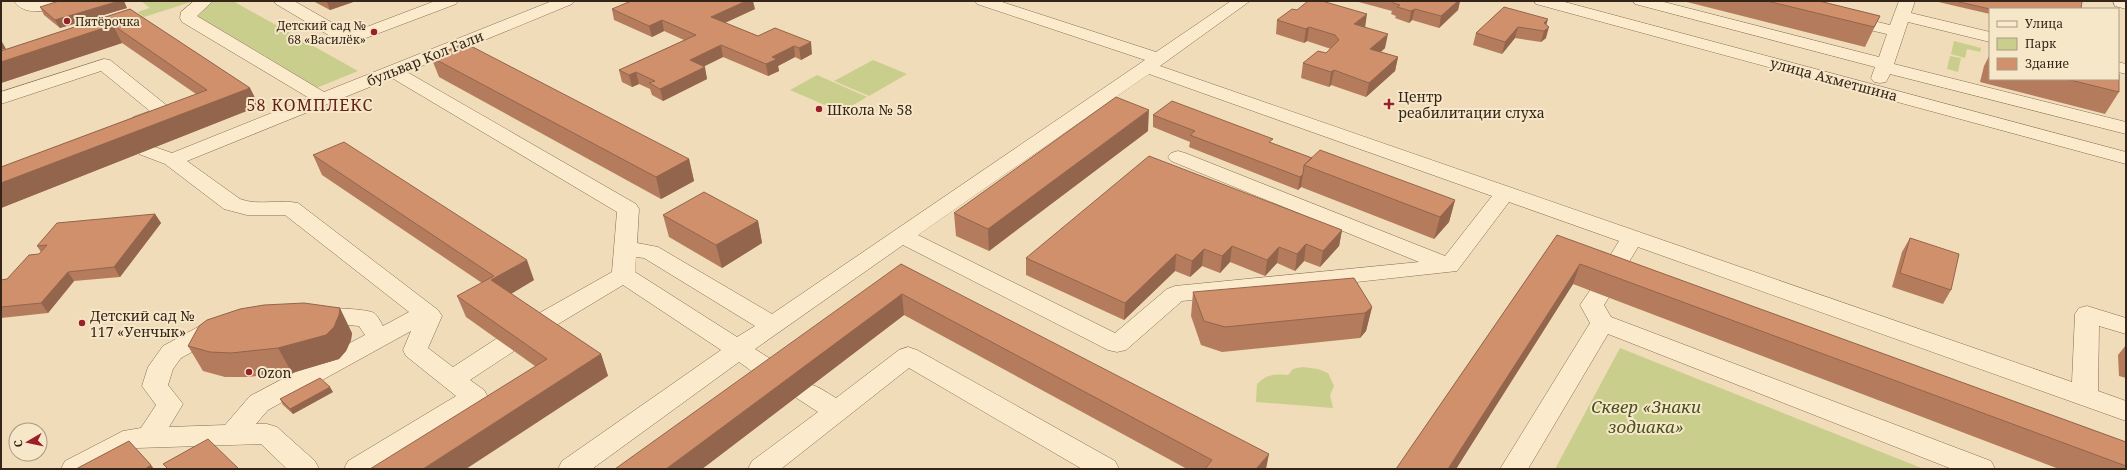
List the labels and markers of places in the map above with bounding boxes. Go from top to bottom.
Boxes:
place label: Пятёрочка [75,13,140,30]
marker: Пятёрочка [62,16,72,26]
place label: Детский сад № 68 «Василёк» [276,17,366,48]
marker: Детский сад № 68 «Василёк» [369,27,379,37]
place label: Центр реабилитации слуха [1398,87,1545,122]
marker: Центр реабилитации слуха [1383,98,1395,110]
place label: Школа № 58 [827,100,912,119]
marker: Школа № 58 [814,104,824,114]
place label: Детский сад № 117 «Уенчык» [90,306,195,341]
marker: Детский сад № 117 «Уенчык» [77,318,87,328]
place label: Ozon [257,363,292,382]
marker: Ozon [244,367,254,377]

